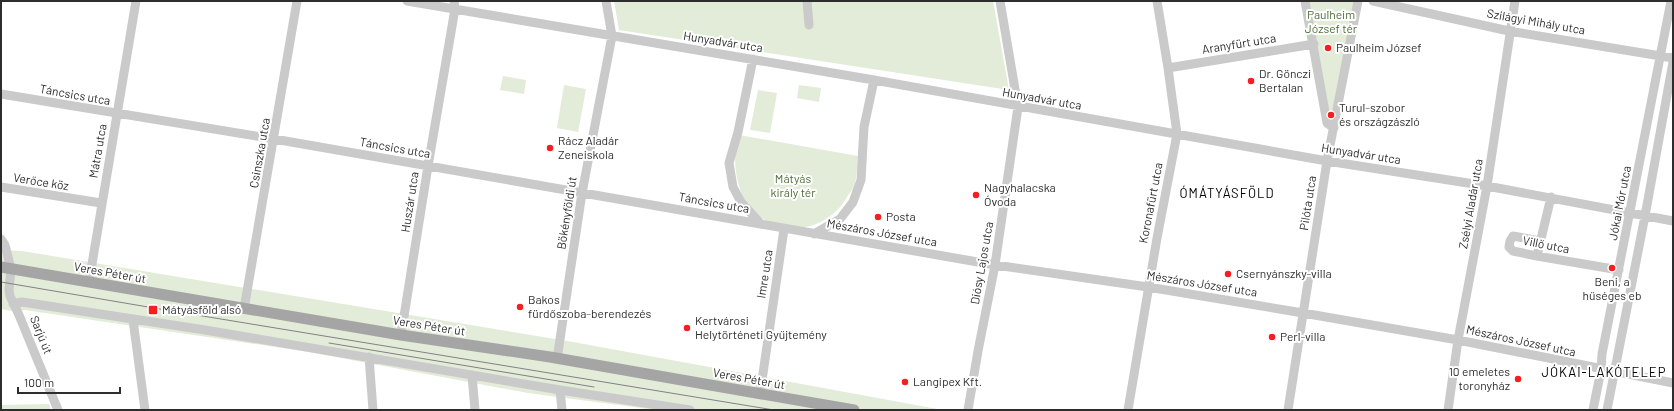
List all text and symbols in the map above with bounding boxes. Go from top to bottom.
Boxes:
street label: Szilágyi Mihály utca [1486,5,1586,37]
park label: Paulheim József tér [1305,7,1358,35]
street label: Hunyadvár utca [682,28,764,54]
street label: Aranyfürt utca [1201,30,1277,56]
place label: Paulheim József [1336,40,1422,54]
marker: Paulheim József [1323,43,1333,53]
place label: Dr. Gönczi Bertalan [1259,66,1311,94]
marker: Dr. Gönczi Bertalan [1246,76,1256,86]
street label: Táncsics utca [39,81,112,107]
street label: Hunyadvár utca [1001,84,1083,112]
place label: Turul-szobor és országzászló [1339,100,1420,128]
marker: Turul-szobor és országzászló [1326,110,1336,120]
street label: Csinszka utca [246,117,272,189]
street label: Mátra utca [85,123,109,179]
place label: Rácz Aladár Zeneiskola [558,133,619,161]
street label: Táncsics utca [359,134,432,160]
street label: Hunyadvár utca [1320,140,1402,166]
marker: Rácz Aladár Zeneiskola [545,143,555,153]
street label: Zsélyi Aladár utca [1455,158,1485,250]
street label: Koronafürt utca [1135,161,1165,244]
street label: Jókai Mór utca [1605,164,1633,241]
street label: Verőce köz [12,170,70,192]
street label: Huszár utca [397,170,421,233]
park label: Mátyás király tér [770,171,816,199]
street label: Pilóta utca [1296,174,1318,231]
street label: Bökényföldi út [553,175,579,250]
place label: Nagyhalacska Óvoda [984,180,1056,208]
district label: ÓMÁTYÁSFÖLD [1180,185,1275,201]
street label: Táncsics utca [678,189,751,215]
marker: Nagyhalacska Óvoda [971,190,981,200]
place label: Posta [886,209,916,223]
marker: Posta [873,212,883,222]
street label: Mészáros József utca [826,215,938,249]
street label: Diósy Lajos utca [967,220,995,305]
street label: Villő utca [1522,233,1571,255]
street label: Imre utca [753,248,775,299]
street label: Veres Péter út [73,259,147,285]
marker: Beni, a hűséges eb [1607,263,1617,273]
place label: Csernyánszky-villa [1236,266,1332,280]
street label: Mészáros József utca [1146,267,1258,299]
marker: Csernyánszky-villa [1223,269,1233,279]
place label: Beni, a hűséges eb [1583,274,1641,302]
place label: Bakos fürdőszoba-berendezés [528,292,652,320]
place label: Mátyásföld alsó [162,302,241,316]
marker: Bakos fürdőszoba-berendezés [515,302,525,312]
marker: Mátyásföld alsó [147,304,159,316]
street label: Veres Péter út [392,312,466,338]
street label: Sarjú út [28,313,56,356]
place label: Kertvárosi Helytörténeti Gyűjtemény [695,313,827,341]
street label: Mészáros József utca [1465,322,1577,358]
marker: Kertvárosi Helytörténeti Gyűjtemény [682,323,692,333]
place label: Perl-villa [1280,329,1325,343]
marker: Perl-villa [1267,332,1277,342]
place label: 10 emeletes toronyház [1449,364,1510,392]
district label: JÓKAI-LAKÓTELEP [1542,364,1666,380]
street label: Veres Péter út [712,365,786,391]
scale bar [18,369,120,395]
place label: Langipex Kft. [913,374,982,388]
marker: 10 emeletes toronyház [1513,374,1523,384]
text: 100 m [24,375,54,389]
marker: Langipex Kft. [900,377,910,387]

